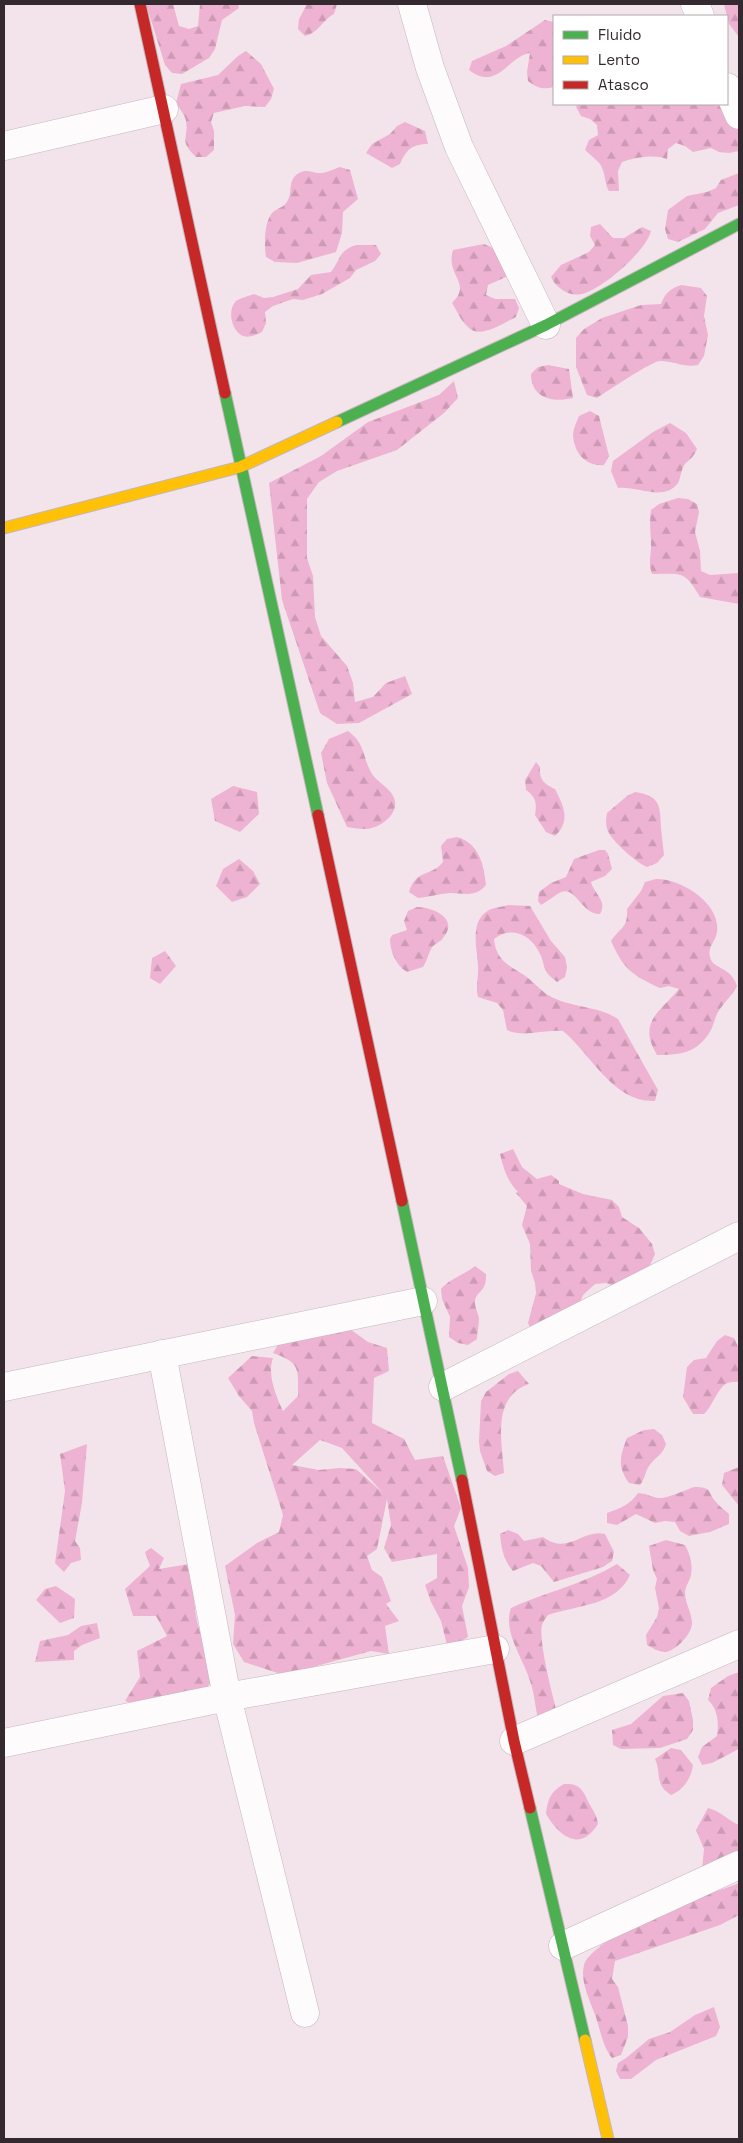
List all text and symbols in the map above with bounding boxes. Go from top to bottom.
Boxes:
legend [553,15,728,105]
text: Fluido [598,25,642,44]
text: Lento [598,50,640,69]
text: Atasco [598,75,649,94]

